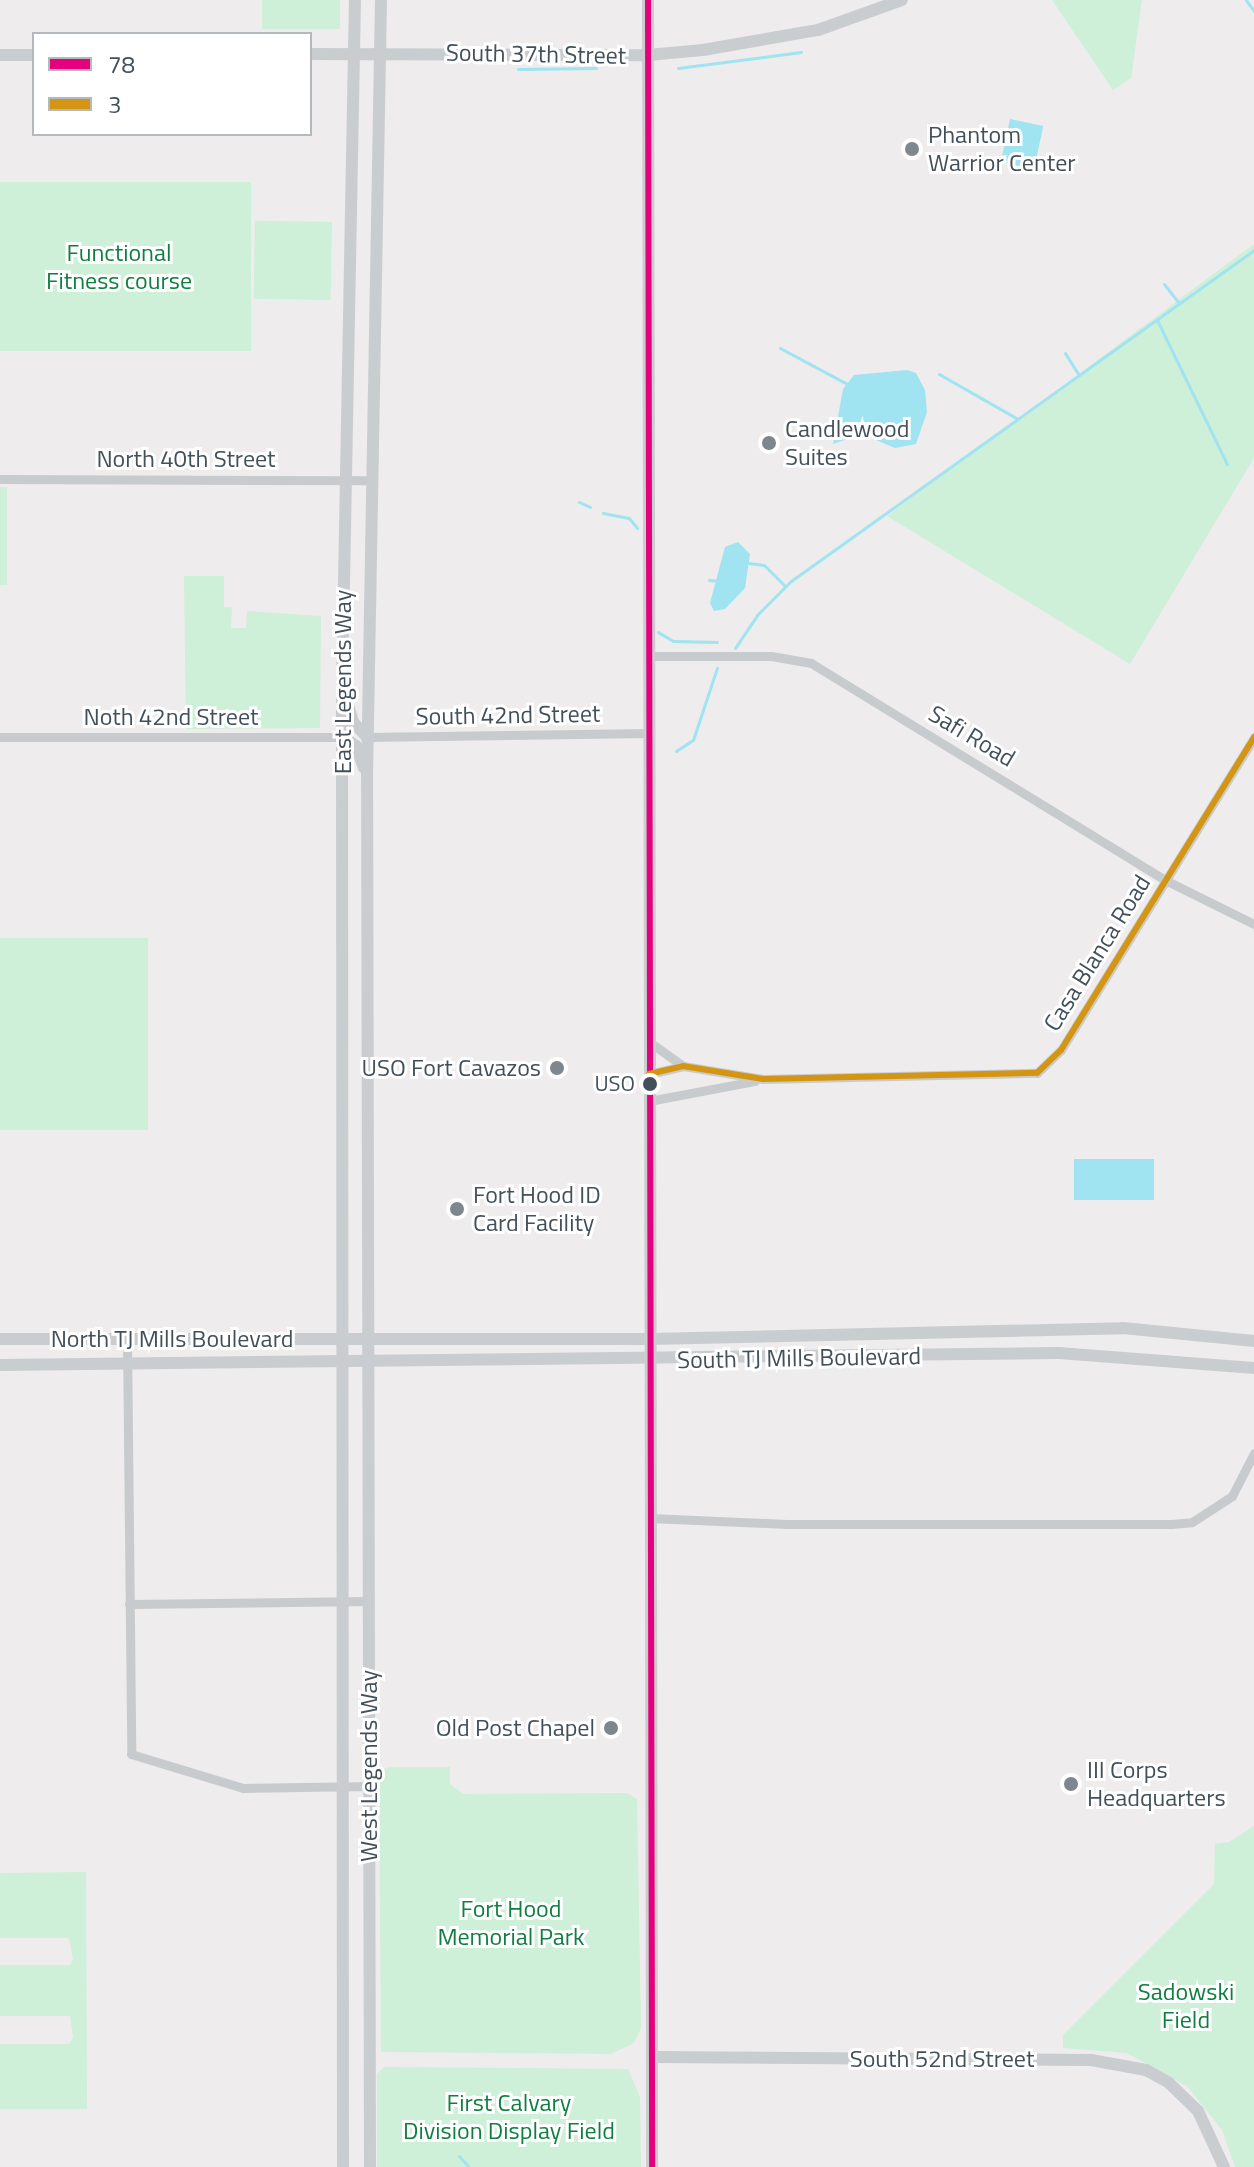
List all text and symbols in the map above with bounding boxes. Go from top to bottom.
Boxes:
legend [32,32,312,136]
street label: South 37th Street [446,38,626,70]
text: 78 [108,46,135,82]
text: 3 [108,86,121,122]
place label: Phantom Warrior Center [928,121,1076,177]
marker: Phantom Warrior Center [903,140,921,158]
park label: Functional Fitness course [46,239,192,295]
place label: Candlewood Suites [785,415,909,471]
marker: Candlewood Suites [760,434,778,452]
street label: North 40th Street [96,445,276,473]
street label: East Legends Way [329,590,357,774]
street label: South 42nd Street [415,699,601,731]
street label: Safi Road [924,699,1020,773]
street label: Noth 42nd Street [84,703,258,731]
street label: Casa Blanca Road [1037,870,1157,1036]
place label: USO Fort Cavazos [362,1054,541,1082]
marker: USO Fort Cavazos [548,1059,566,1077]
place label: USO [594,1071,635,1097]
marker: USO [642,1076,658,1092]
place label: Fort Hood ID Card Facility [473,1181,601,1237]
marker: Fort Hood ID Card Facility [448,1200,466,1218]
street label: North TJ Mills Boulevard [51,1325,293,1353]
street label: South TJ Mills Boulevard [677,1341,921,1375]
street label: West Legends Way [355,1670,383,1862]
place label: Old Post Chapel [436,1714,595,1742]
marker: Old Post Chapel [602,1719,620,1737]
place label: III Corps Headquarters [1087,1756,1226,1812]
marker: III Corps Headquarters [1062,1775,1080,1793]
park label: Fort Hood Memorial Park [437,1895,585,1951]
park label: Sadowski Field [1138,1978,1234,2034]
street label: South 52nd Street [850,2045,1034,2073]
park label: First Calvary Division Display Field [403,2089,615,2145]

